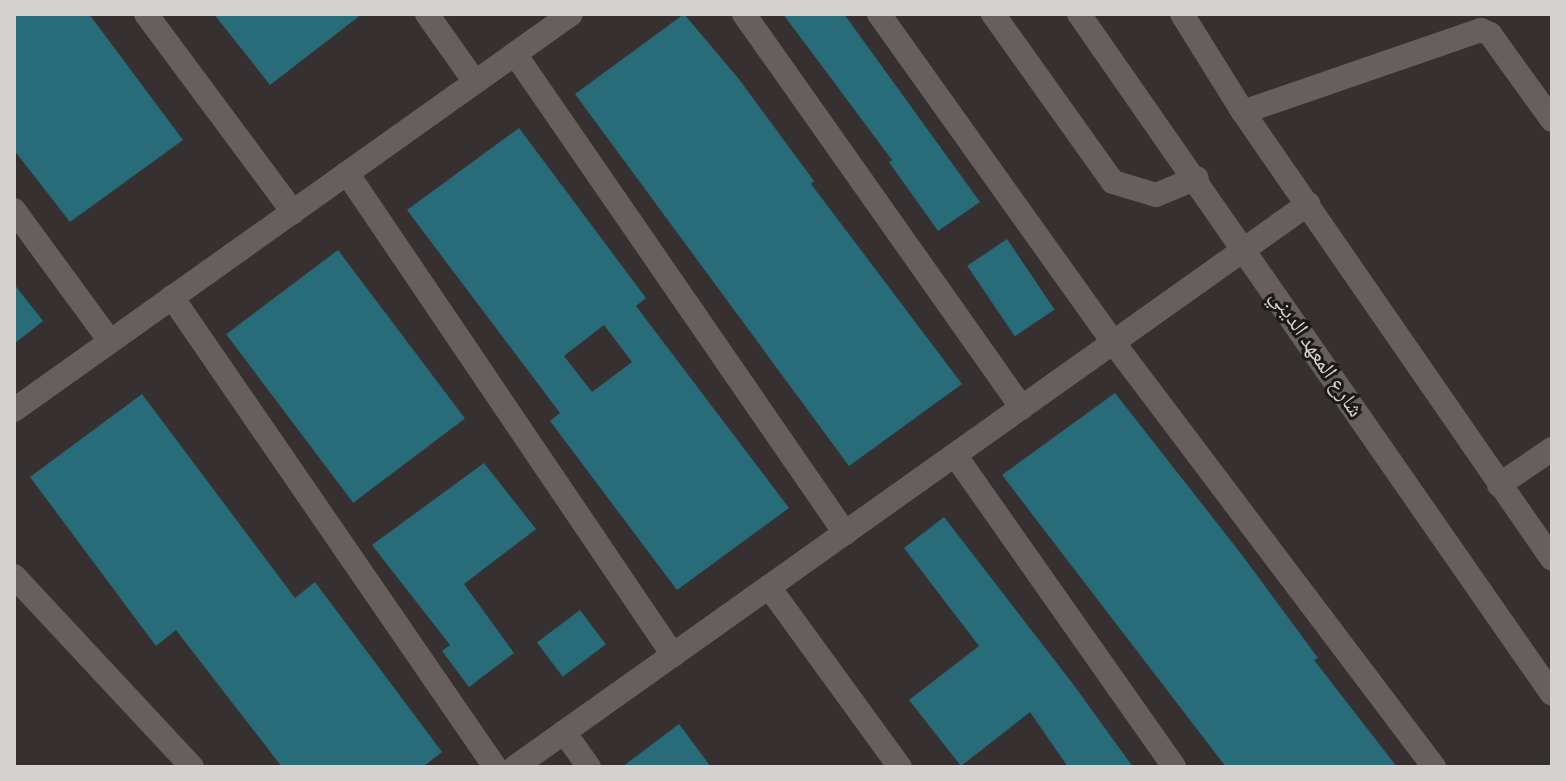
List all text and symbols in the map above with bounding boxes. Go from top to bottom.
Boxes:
street label: شارع المعهد الديني [1265,284,1369,422]

